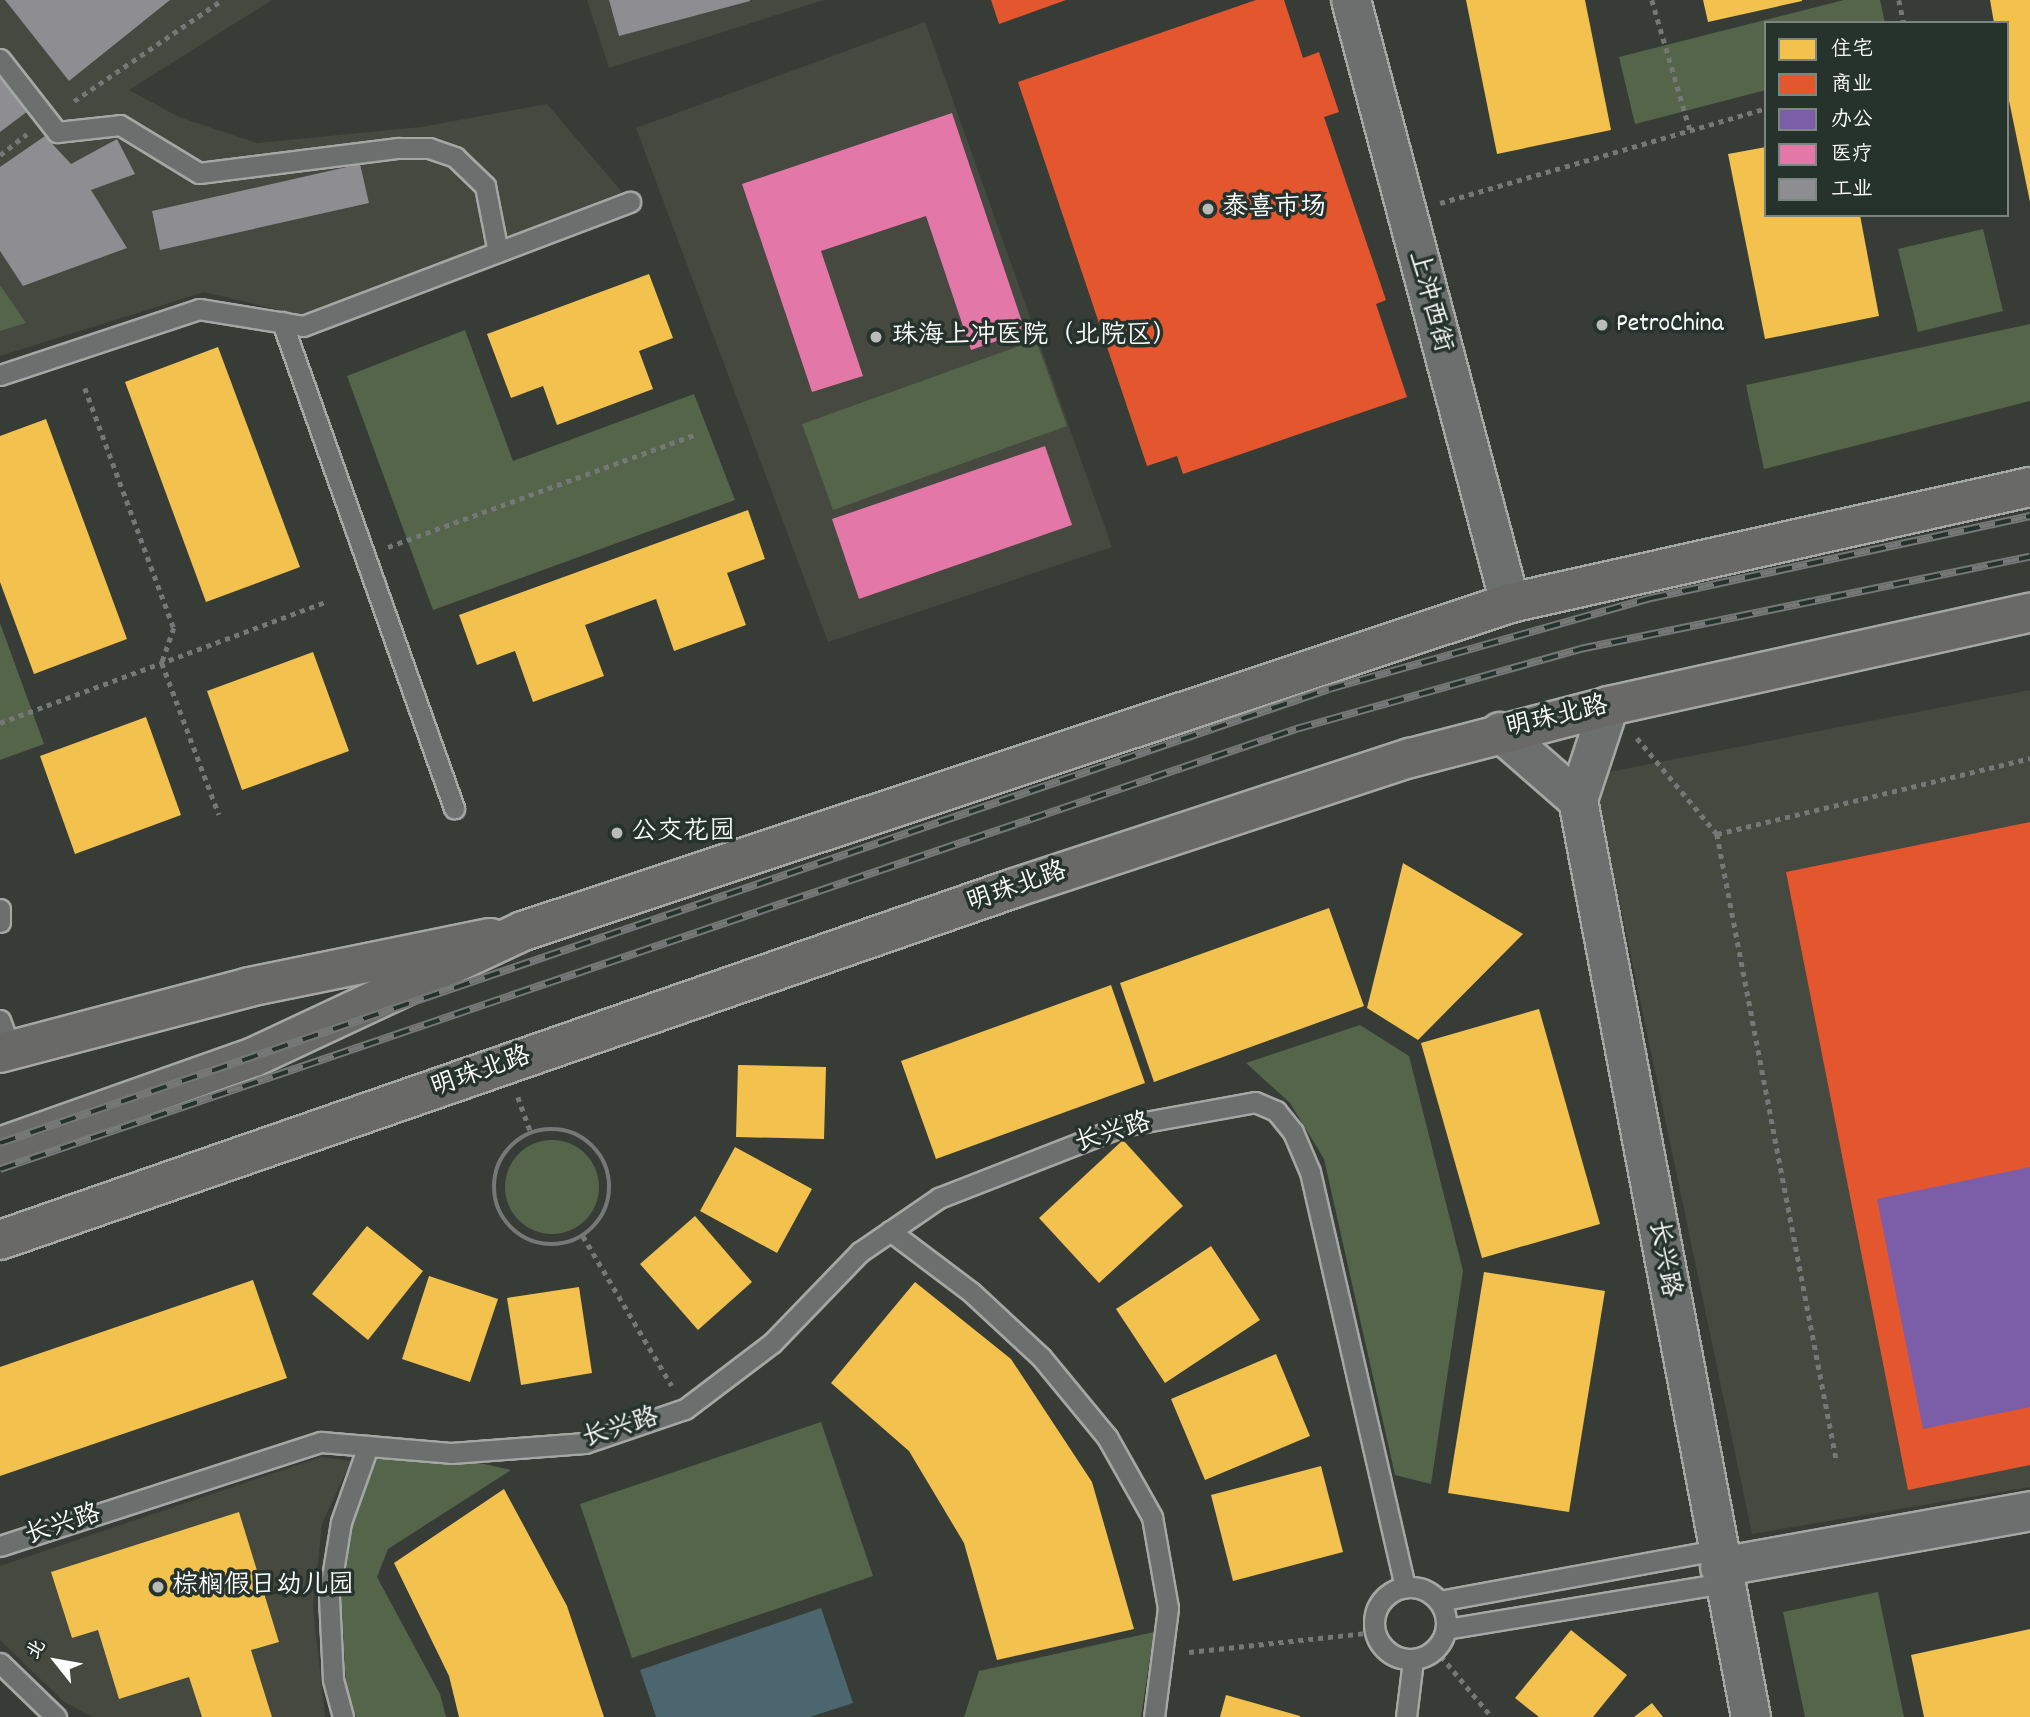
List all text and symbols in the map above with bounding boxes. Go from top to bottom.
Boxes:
legend [1764,21,2009,217]
text: 住宅 [1831,36,1873,66]
text: 商业 [1831,71,1873,101]
text: 办公 [1831,106,1873,136]
text: 医疗 [1831,141,1873,171]
text: 工业 [1831,176,1873,206]
place label: 泰喜市场 [1222,193,1326,225]
marker: 泰喜市场 [1200,201,1216,217]
street label: 上沖西街 [1400,248,1458,356]
place label: PetroChina [1616,309,1724,341]
marker: PetroChina [1594,317,1610,333]
place label: 珠海上冲医院（北院区） [892,321,1178,353]
marker: 珠海上冲医院（北院区） [866,327,886,347]
street label: 明珠北路 [1503,691,1611,745]
place label: 公交花园 [631,817,735,849]
marker: 公交花园 [609,825,625,841]
street label: 明珠北路 [963,856,1071,920]
street label: 明珠北路 [427,1041,535,1105]
street label: 长兴路 [1071,1108,1155,1160]
street label: 长兴路 [1641,1218,1685,1300]
street label: 长兴路 [579,1403,663,1455]
street label: 长兴路 [21,1499,105,1553]
place label: 棕榈假日幼儿园 [172,1571,354,1603]
marker: 棕榈假日幼儿园 [150,1579,166,1595]
north arrow [21,1626,91,1696]
text: 北 [21,1635,54,1665]

